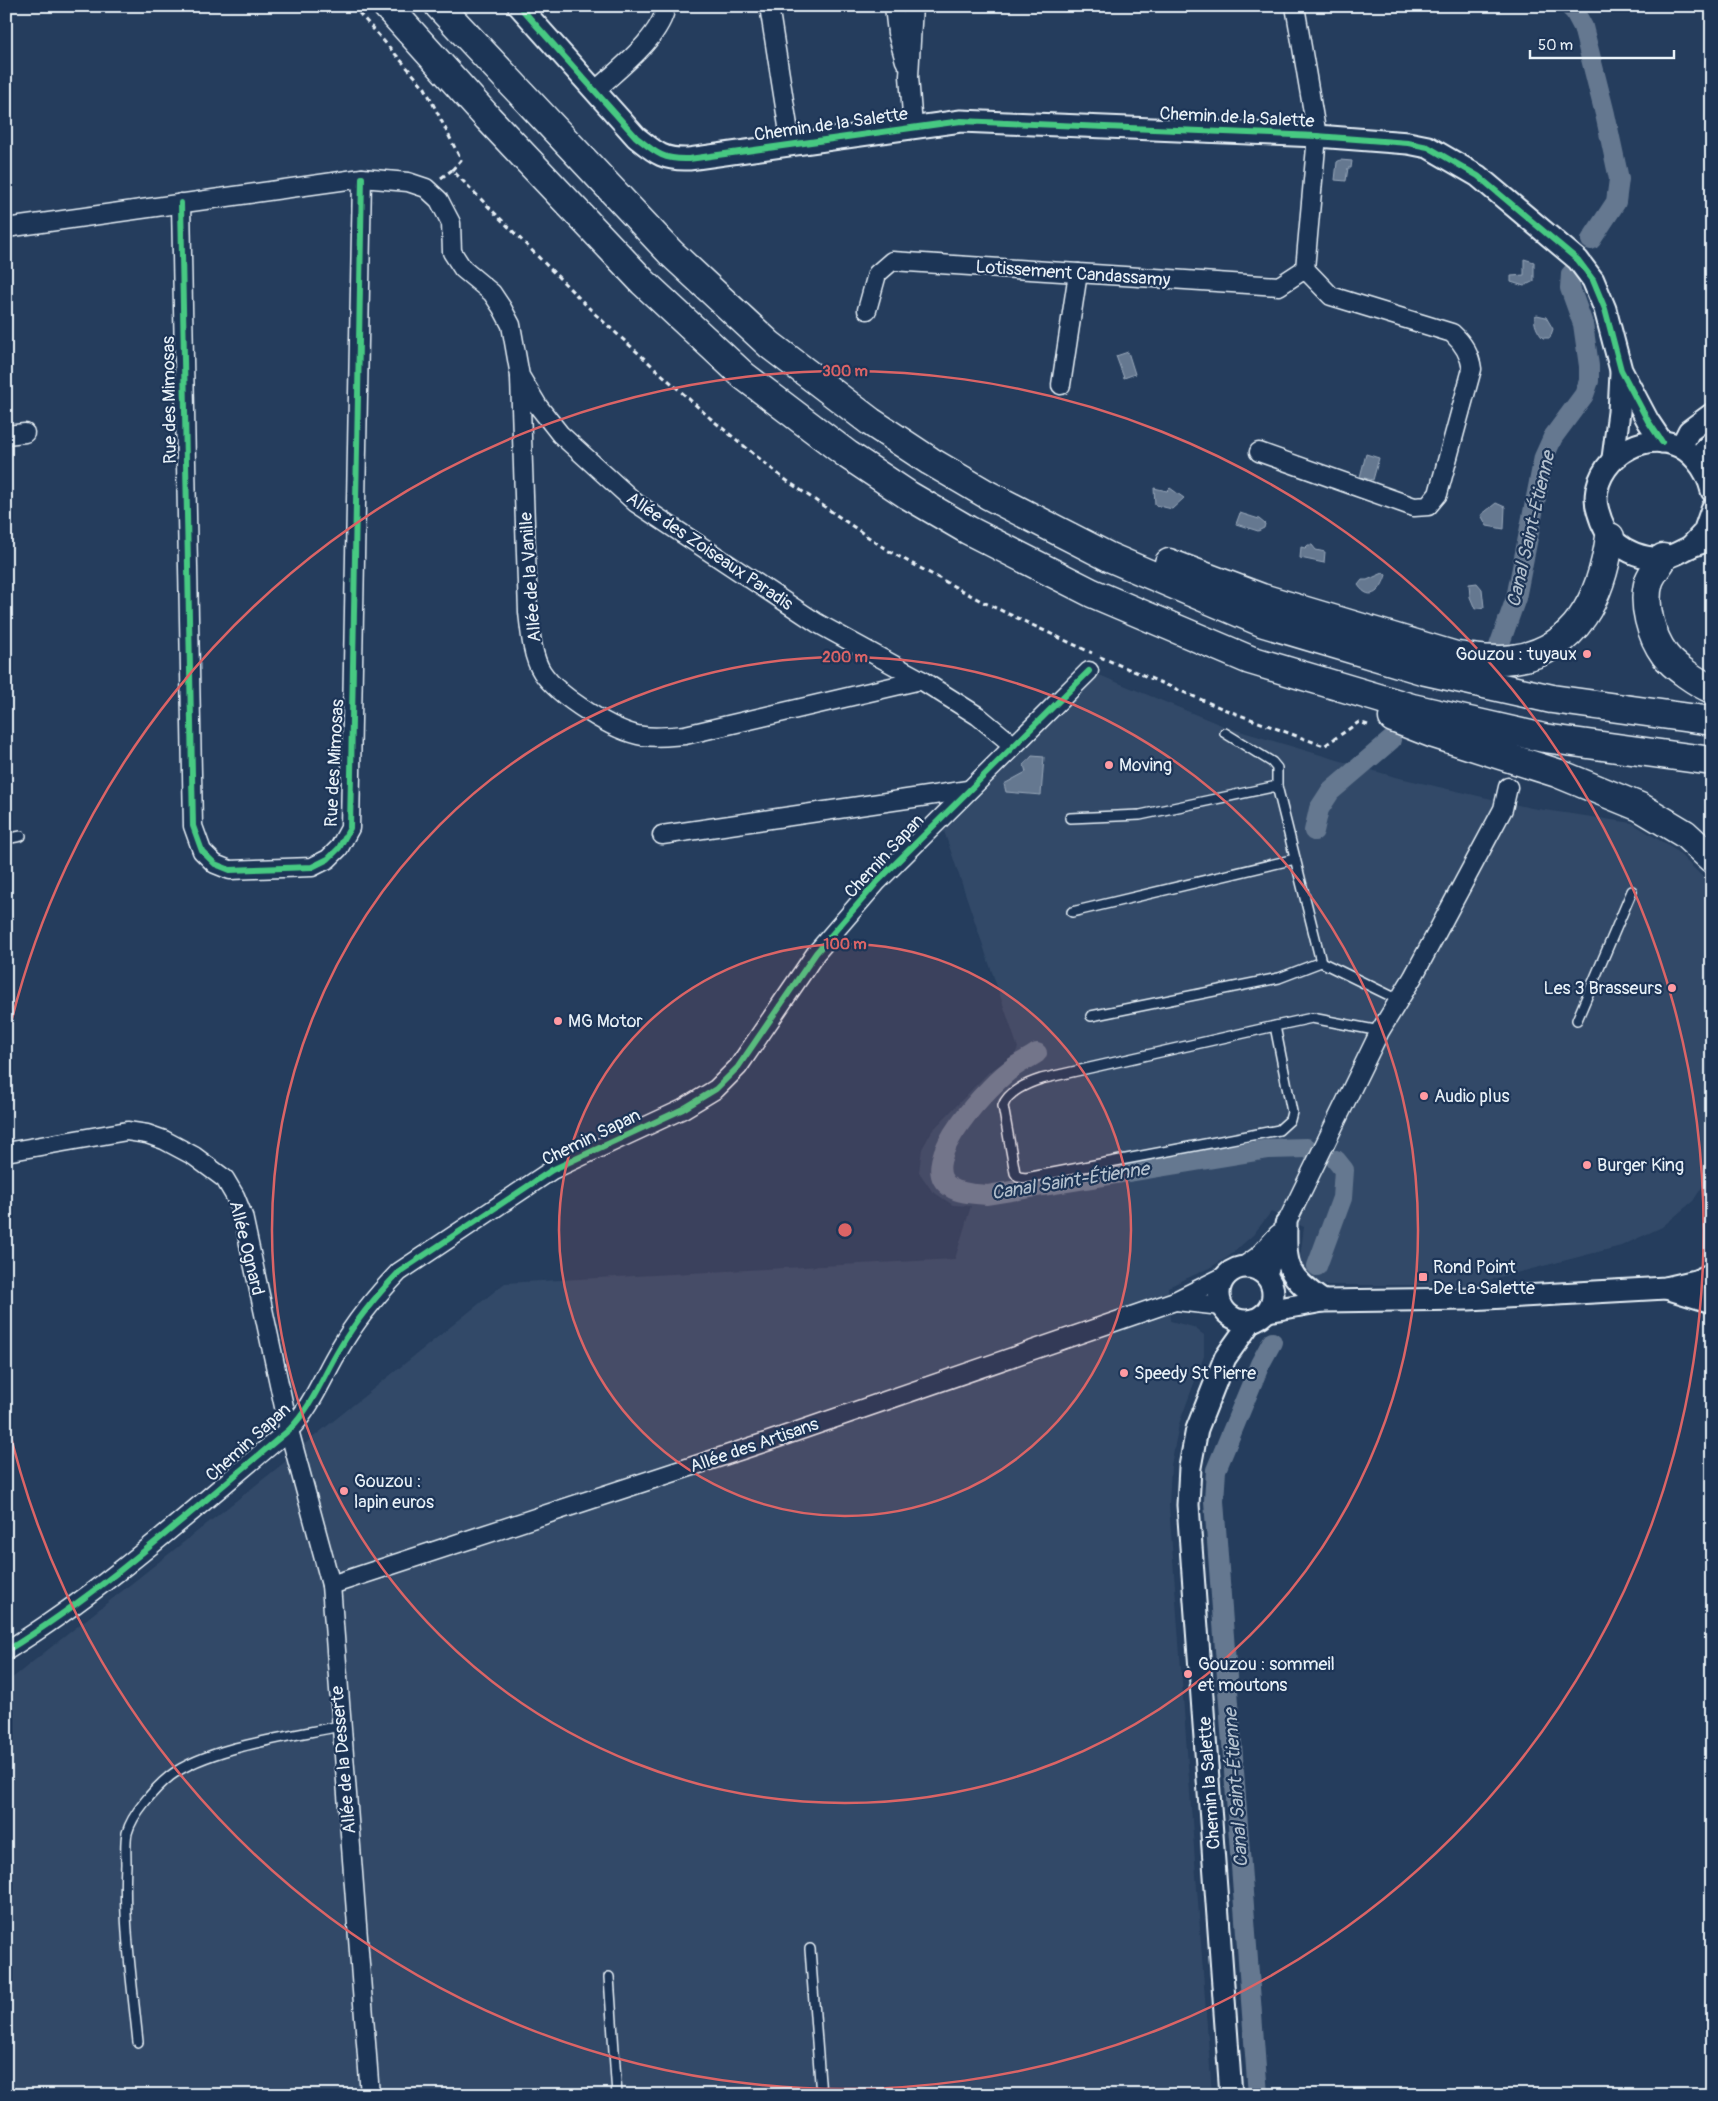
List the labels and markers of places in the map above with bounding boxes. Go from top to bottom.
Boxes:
place label: Gouzou : tuyaux [1456,643,1577,666]
marker: Gouzou : tuyaux [1581,648,1593,660]
place label: Moving [1119,754,1172,777]
marker: Moving [1103,759,1115,771]
place label: Les 3 Brasseurs [1544,977,1662,1000]
marker: Les 3 Brasseurs [1666,982,1678,994]
place label: MG Motor [568,1010,643,1033]
marker: MG Motor [552,1015,564,1027]
place label: Audio plus [1434,1085,1510,1108]
marker: Audio plus [1418,1090,1430,1102]
place label: Burger King [1597,1154,1684,1177]
marker: Burger King [1581,1159,1593,1171]
centre of rings [836,1221,854,1239]
place label: Rond Point De La Salette [1433,1256,1535,1300]
marker: Rond Point De La Salette [1417,1271,1429,1283]
place label: Speedy St Pierre [1134,1362,1256,1385]
marker: Speedy St Pierre [1118,1367,1130,1379]
place label: Gouzou : lapin euros [354,1470,434,1514]
marker: Gouzou : lapin euros [338,1485,350,1497]
place label: Gouzou : sommeil et moutons [1198,1653,1335,1697]
marker: Gouzou : sommeil et moutons [1182,1668,1194,1680]

